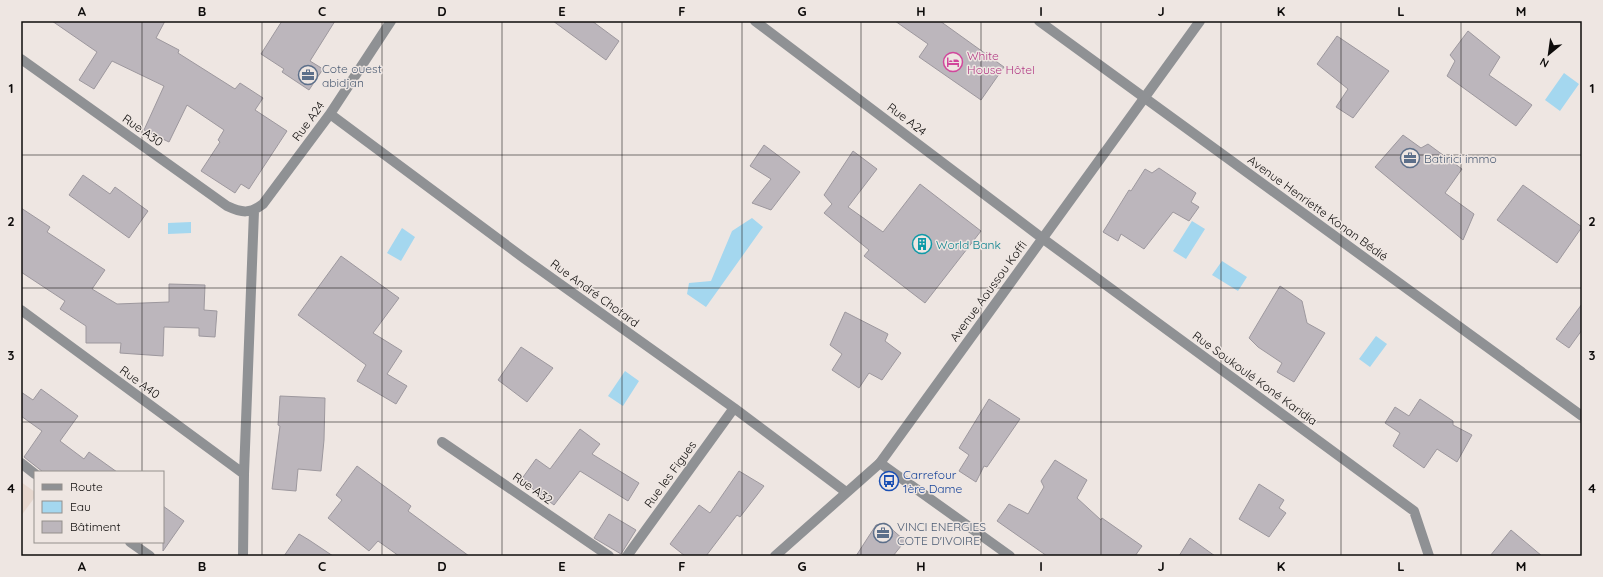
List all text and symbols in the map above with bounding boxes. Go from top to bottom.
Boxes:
text: A [78,3,87,19]
text: B [198,3,206,19]
text: C [318,3,326,19]
text: D [437,3,447,19]
text: E [558,3,566,19]
text: F [678,3,686,19]
text: G [797,3,807,19]
text: H [916,3,926,19]
text: I [1039,3,1043,19]
text: J [1157,3,1165,19]
text: K [1277,3,1286,19]
text: L [1397,3,1405,19]
text: M [1516,3,1526,19]
north arrow [1529,34,1569,74]
place label: White House Hôtel [967,48,1035,77]
hotel icon: White House Hôtel [942,51,964,73]
text: N [1537,55,1551,71]
place label: Cote ouest abidjan [322,61,382,90]
office icon: Cote ouest abidjan [297,64,319,86]
text: 1 [8,80,14,96]
text: 1 [1589,80,1595,96]
street label: Rue A24 [289,98,327,144]
street label: Rue A24 [884,99,930,139]
street label: Rue A30 [120,111,166,149]
office icon: Batirici immo [1399,147,1421,169]
place label: Batirici immo [1424,151,1497,166]
street label: Avenue Henriette Konan Bédié [1245,152,1391,264]
text: 2 [7,213,15,229]
text: 2 [1588,213,1596,229]
building icon: World Bank [911,233,933,255]
place label: World Bank [936,237,1001,252]
street label: Avenue Aoussou Koffi [946,238,1030,344]
street label: Rue André Chotard [548,256,642,330]
street label: Rue Soukoulé Koné Karidia [1190,328,1320,428]
text: 3 [8,347,15,363]
text: 3 [1589,347,1596,363]
street label: Rue A40 [117,362,163,402]
street label: Rue les Figues [641,437,700,510]
place label: Carrefour 1ère Dame [903,467,962,496]
street label: Rue A32 [510,469,556,507]
bus stop icon: Carrefour 1ère Dame [878,470,900,492]
legend [34,471,164,543]
text: Route [70,479,103,494]
text: 4 [7,480,15,496]
text: 4 [1588,480,1596,496]
text: Eau [70,499,91,514]
text: Bâtiment [70,519,120,534]
place label: VINCI ENERGIES COTE D'IVOIRE [897,519,986,548]
office icon: VINCI ENERGIES COTE D'IVOIRE [872,522,894,544]
text: A [78,558,87,574]
text: B [198,558,206,574]
text: C [318,558,326,574]
text: D [437,558,447,574]
text: E [558,558,566,574]
text: F [678,558,686,574]
text: G [797,558,807,574]
text: H [916,558,926,574]
text: I [1039,558,1043,574]
text: J [1157,558,1165,574]
text: K [1277,558,1286,574]
text: L [1397,558,1405,574]
text: M [1516,558,1526,574]

